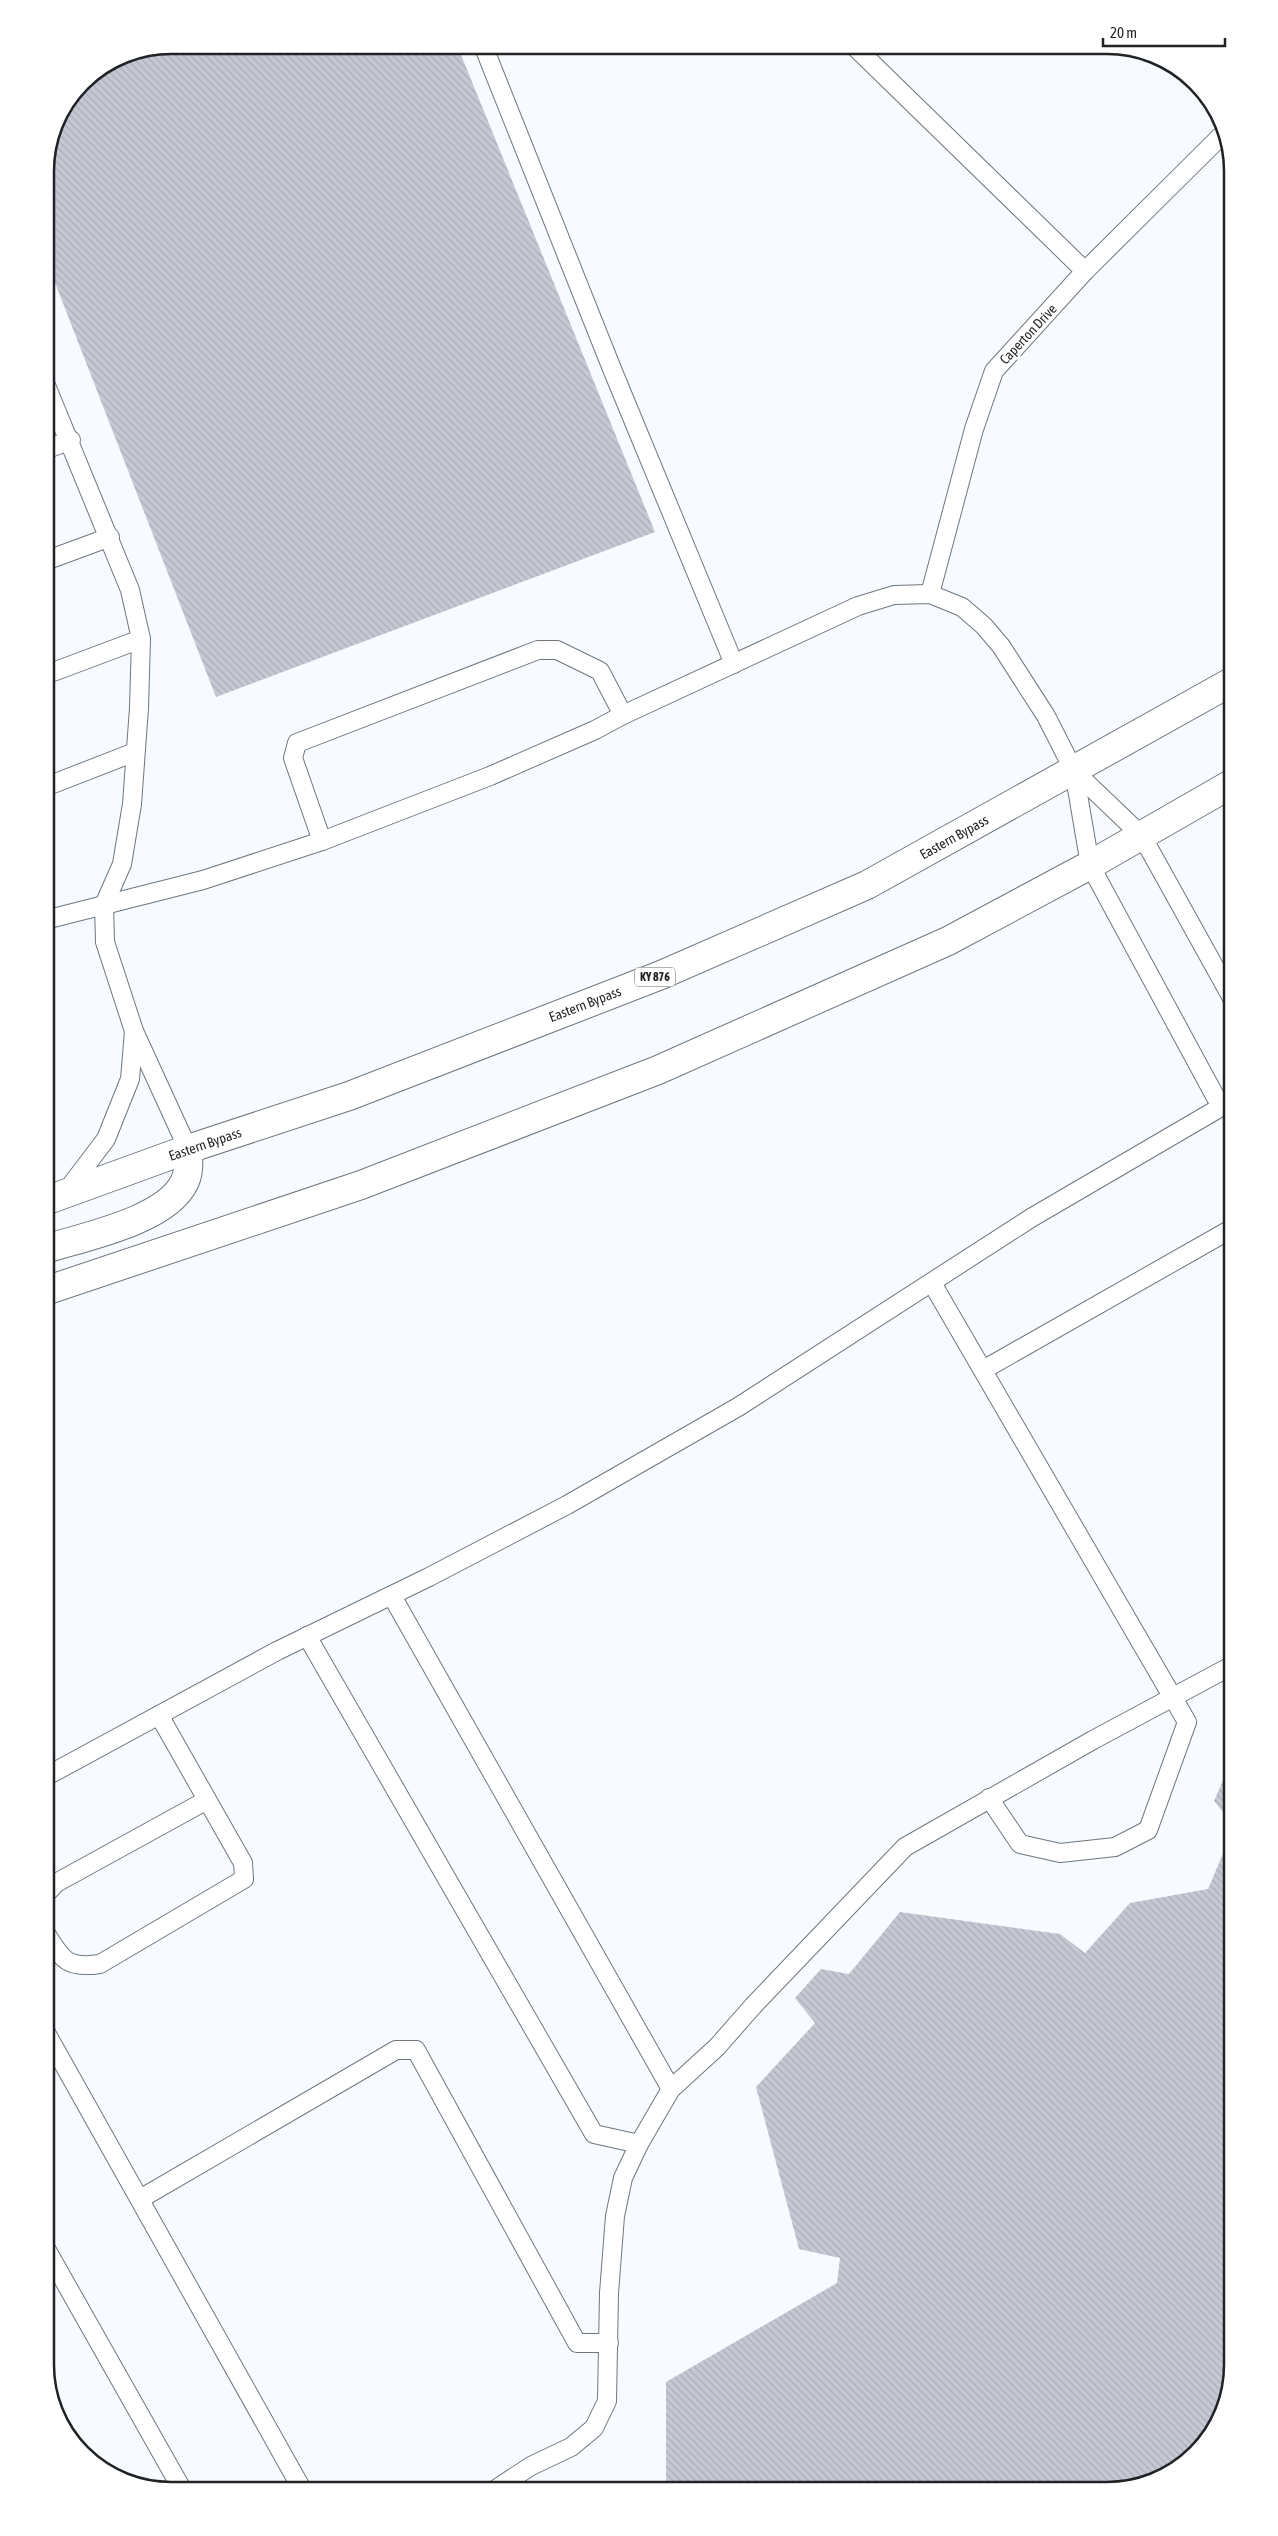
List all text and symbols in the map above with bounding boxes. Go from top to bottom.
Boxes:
scale bar [1103,15,1226,47]
text: 20 m [1110,24,1137,41]
street label: Caperton Drive [996,301,1060,367]
street label: Eastern Bypass [917,812,991,862]
road number: KY 876 [635,968,675,986]
street label: Eastern Bypass [547,983,623,1025]
street label: Eastern Bypass [166,1124,244,1164]

